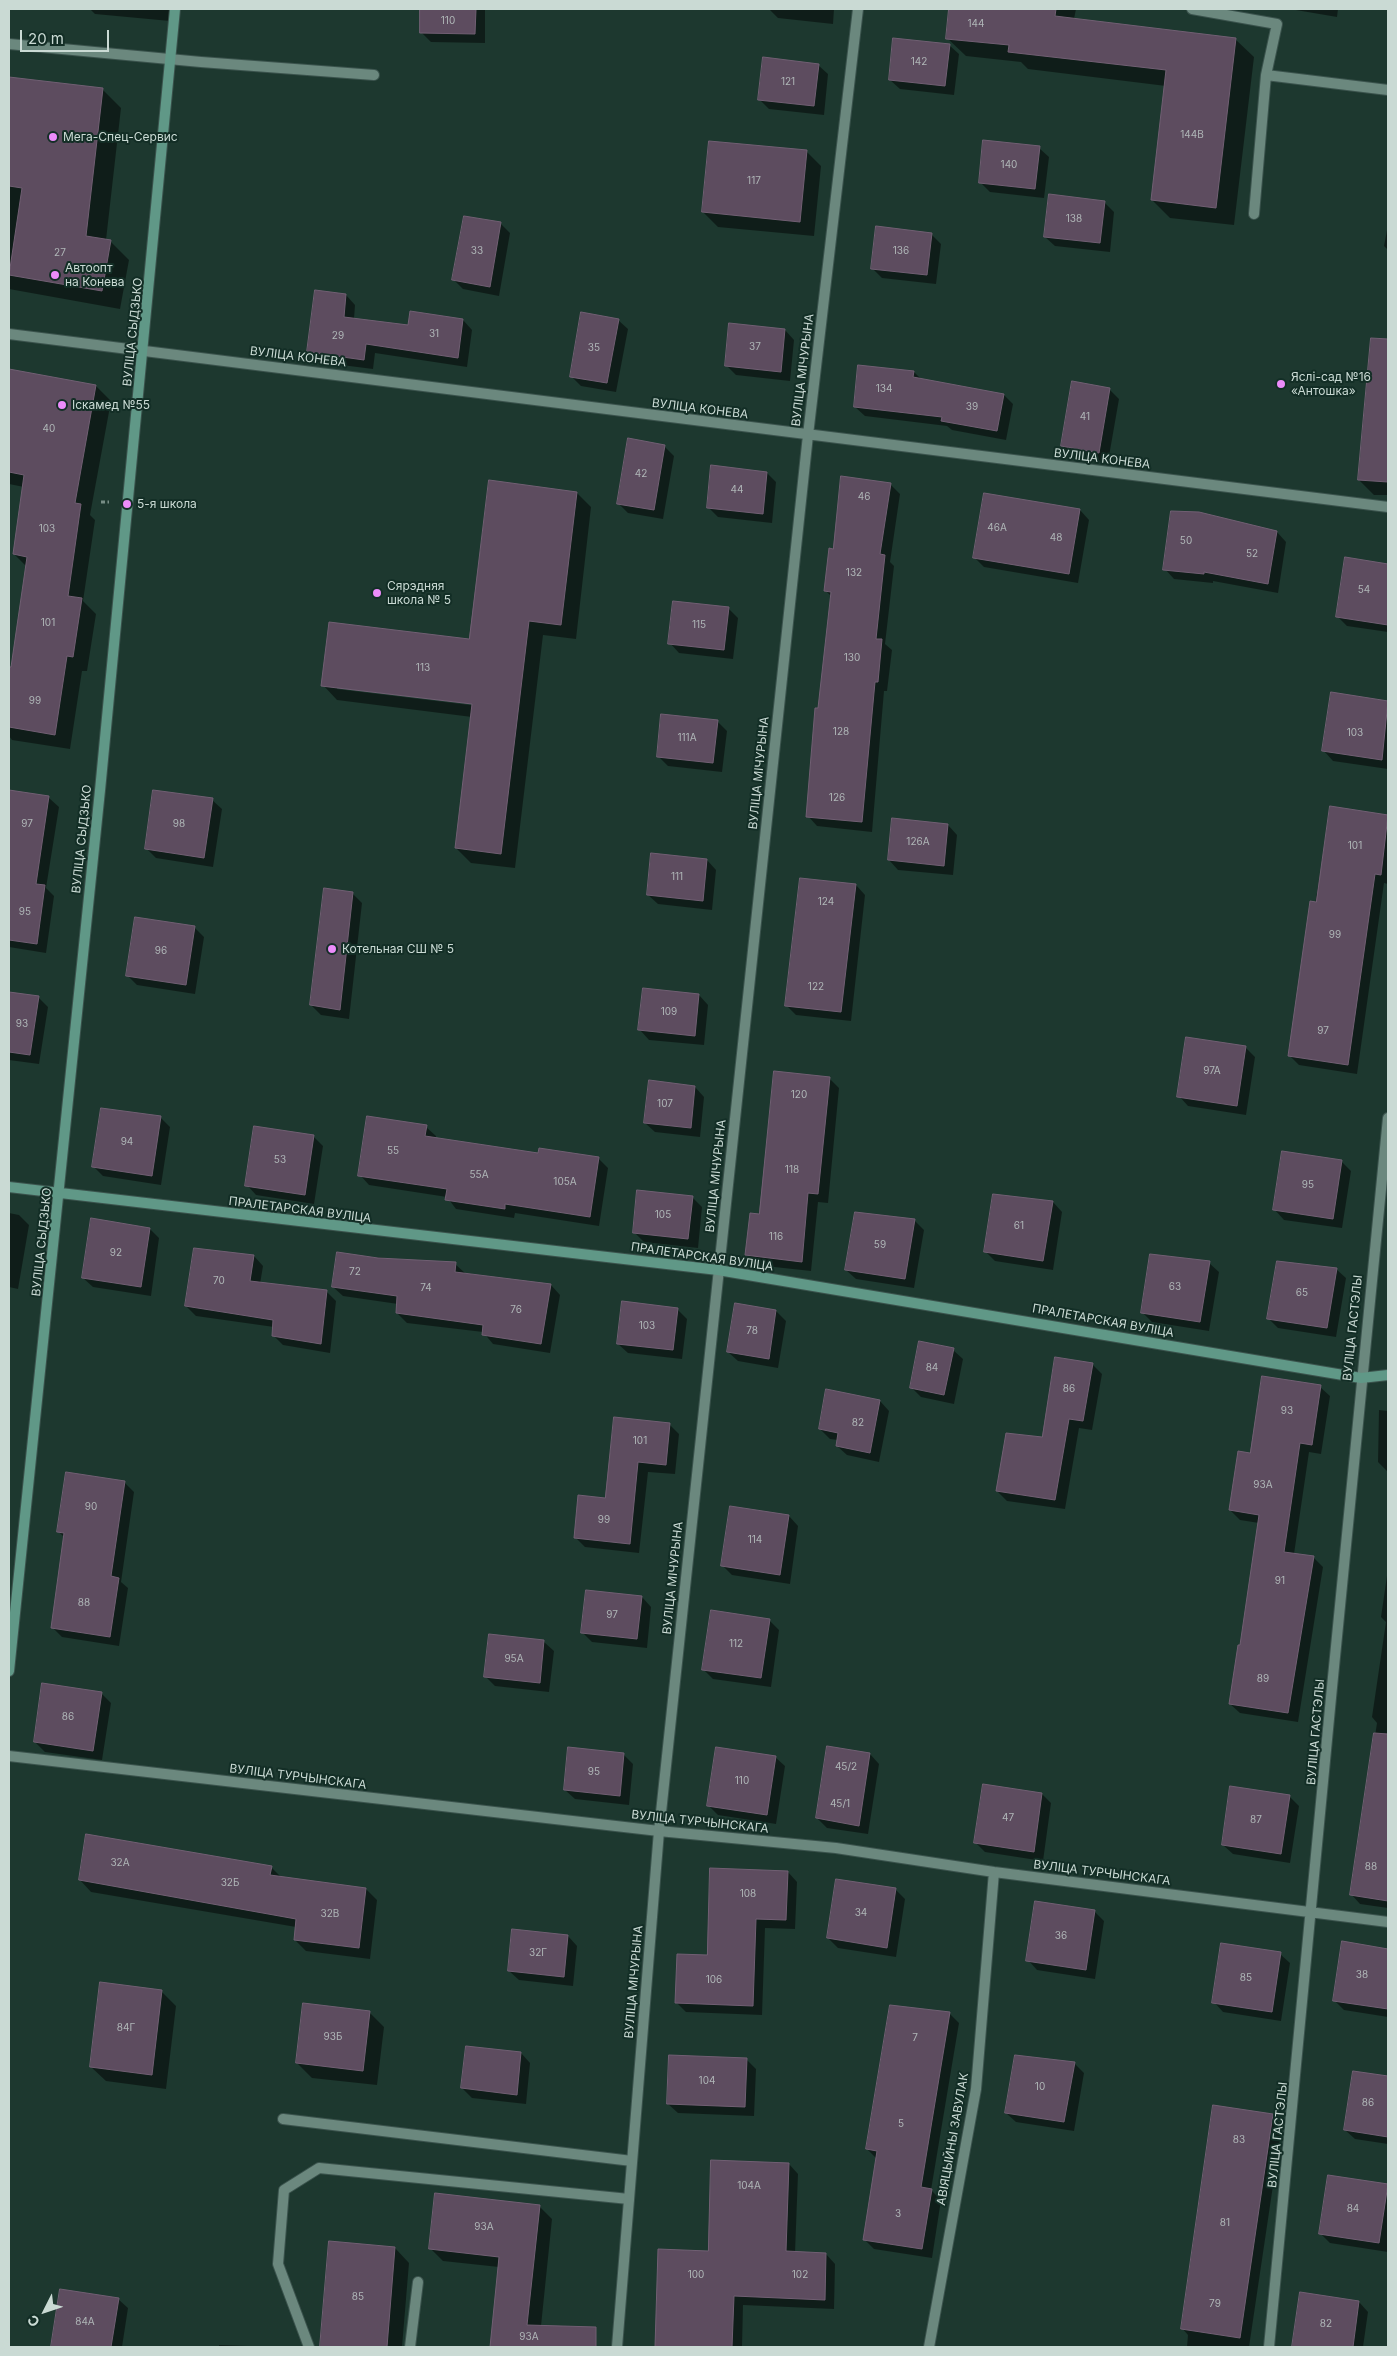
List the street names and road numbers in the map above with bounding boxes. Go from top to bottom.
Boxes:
street label: ВУЛІЦА СЫДЗЬКО [120,277,146,387]
street label: ВУЛІЦА МІЧУРЫНА [789,313,817,427]
street label: ВУЛІЦА КОНЕВА [249,344,347,370]
street label: ВУЛІЦА КОНЕВА [651,396,749,422]
street label: ВУЛІЦА КОНЕВА [1053,446,1151,472]
street label: ВУЛІЦА МІЧУРЫНА [746,716,772,830]
street label: ВУЛІЦА СЫДЗЬКО [69,784,95,894]
street label: ВУЛІЦА МІЧУРЫНА [703,1119,729,1233]
street label: ВУЛІЦА СЫДЗЬКО [29,1187,55,1297]
street label: ПРАЛЕТАРСКАЯ ВУЛІЦА [228,1194,372,1226]
street label: ПРАЛЕТАРСКАЯ ВУЛІЦА [630,1240,774,1274]
street label: ВУЛІЦА ГАСТЭЛЫ [1340,1274,1366,1382]
street label: ПРАЛЕТАРСКАЯ ВУЛІЦА [1031,1301,1175,1341]
street label: ВУЛІЦА МІЧУРЫНА [660,1521,686,1635]
street label: ВУЛІЦА ГАСТЭЛЫ [1304,1678,1328,1786]
street label: ВУЛІЦА ТУРЧЫНСКАГА [229,1761,367,1793]
street label: ВУЛІЦА ТУРЧЫНСКАГА [631,1808,769,1836]
street label: ВУЛІЦА ТУРЧЫНСКАГА [1033,1857,1171,1889]
street label: ВУЛІЦА МІЧУРЫНА [622,1925,646,2039]
street label: АВІЯЦЫЙНЫ ЗАВУЛАК [934,2071,972,2207]
street label: ВУЛІЦА ГАСТЭЛЫ [1265,2081,1291,2189]

